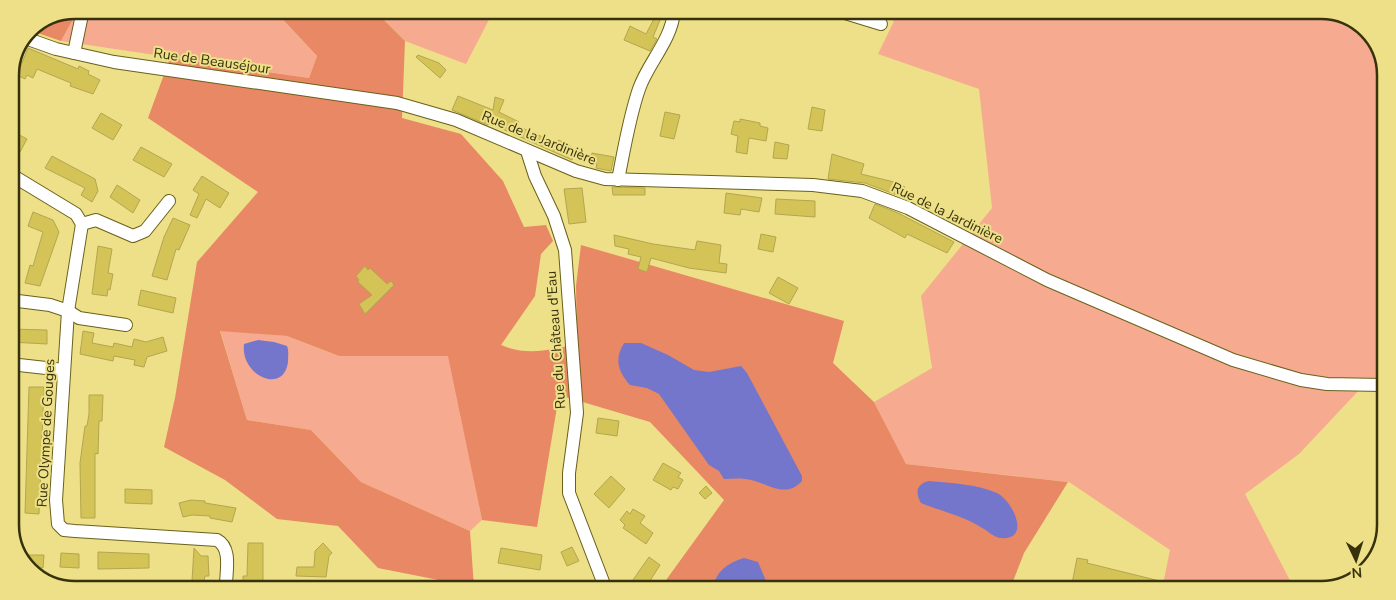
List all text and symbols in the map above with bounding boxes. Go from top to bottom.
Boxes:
street label: Rue de Beauséjour [152,43,272,79]
street label: Rue de la Jardinière [479,106,599,170]
street label: Rue de la Jardinière [888,178,1006,248]
street label: Rue du Château d'Eau [542,270,570,410]
street label: Rue Olympe de Gouges [33,358,59,508]
north arrow [1331,535,1381,585]
text: N [1351,563,1363,582]

